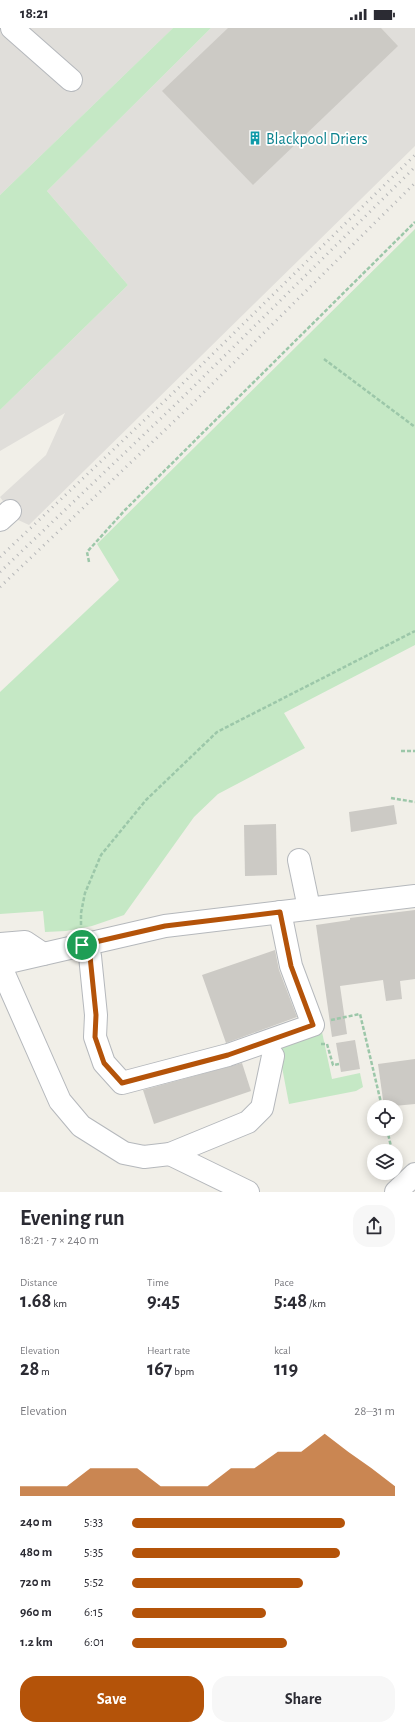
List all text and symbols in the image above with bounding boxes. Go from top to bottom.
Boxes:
text: 18:21 [20,6,49,21]
building icon: Blackpool Driers [247,130,263,146]
place label: Blackpool Driers [266,131,368,147]
pin [65,928,99,962]
icon: arrive [71,934,93,956]
map controls [367,1100,403,1180]
button: locate [367,1100,403,1136]
button: layers [367,1144,403,1180]
button: share [353,1205,395,1247]
text: Evening run [20,1207,125,1229]
text: 18:21 · 7 × 240 m [20,1234,99,1247]
text: Distance [20,1277,57,1288]
text: Time [147,1277,169,1288]
text: Pace [274,1277,294,1288]
text: 1.68 [20,1291,51,1311]
text: 9:45 [147,1291,180,1311]
text: 5:48 [274,1291,307,1311]
text: km [51,1298,67,1309]
text: /km [307,1298,326,1309]
text: Elevation [20,1345,60,1356]
text: Heart rate [147,1345,190,1356]
text: kcal [274,1345,291,1356]
text: 28 [20,1359,39,1379]
text: 167 [147,1359,173,1379]
text: 119 [274,1359,298,1379]
text: m [39,1366,50,1377]
text: bpm [173,1366,194,1377]
text: Elevation [20,1405,67,1418]
text: 28–31 m [354,1405,395,1418]
text: 240 m [20,1516,52,1529]
text: 5:33 [84,1516,103,1529]
text: 480 m [20,1546,52,1559]
text: 5:35 [84,1546,103,1559]
text: 720 m [20,1576,51,1589]
text: 5:52 [84,1576,104,1589]
text: 960 m [20,1606,52,1619]
text: 6:15 [84,1606,103,1619]
text: 1.2 km [20,1636,53,1649]
text: 6:01 [84,1636,104,1649]
button: Save [20,1676,204,1722]
button: Share [212,1676,395,1722]

